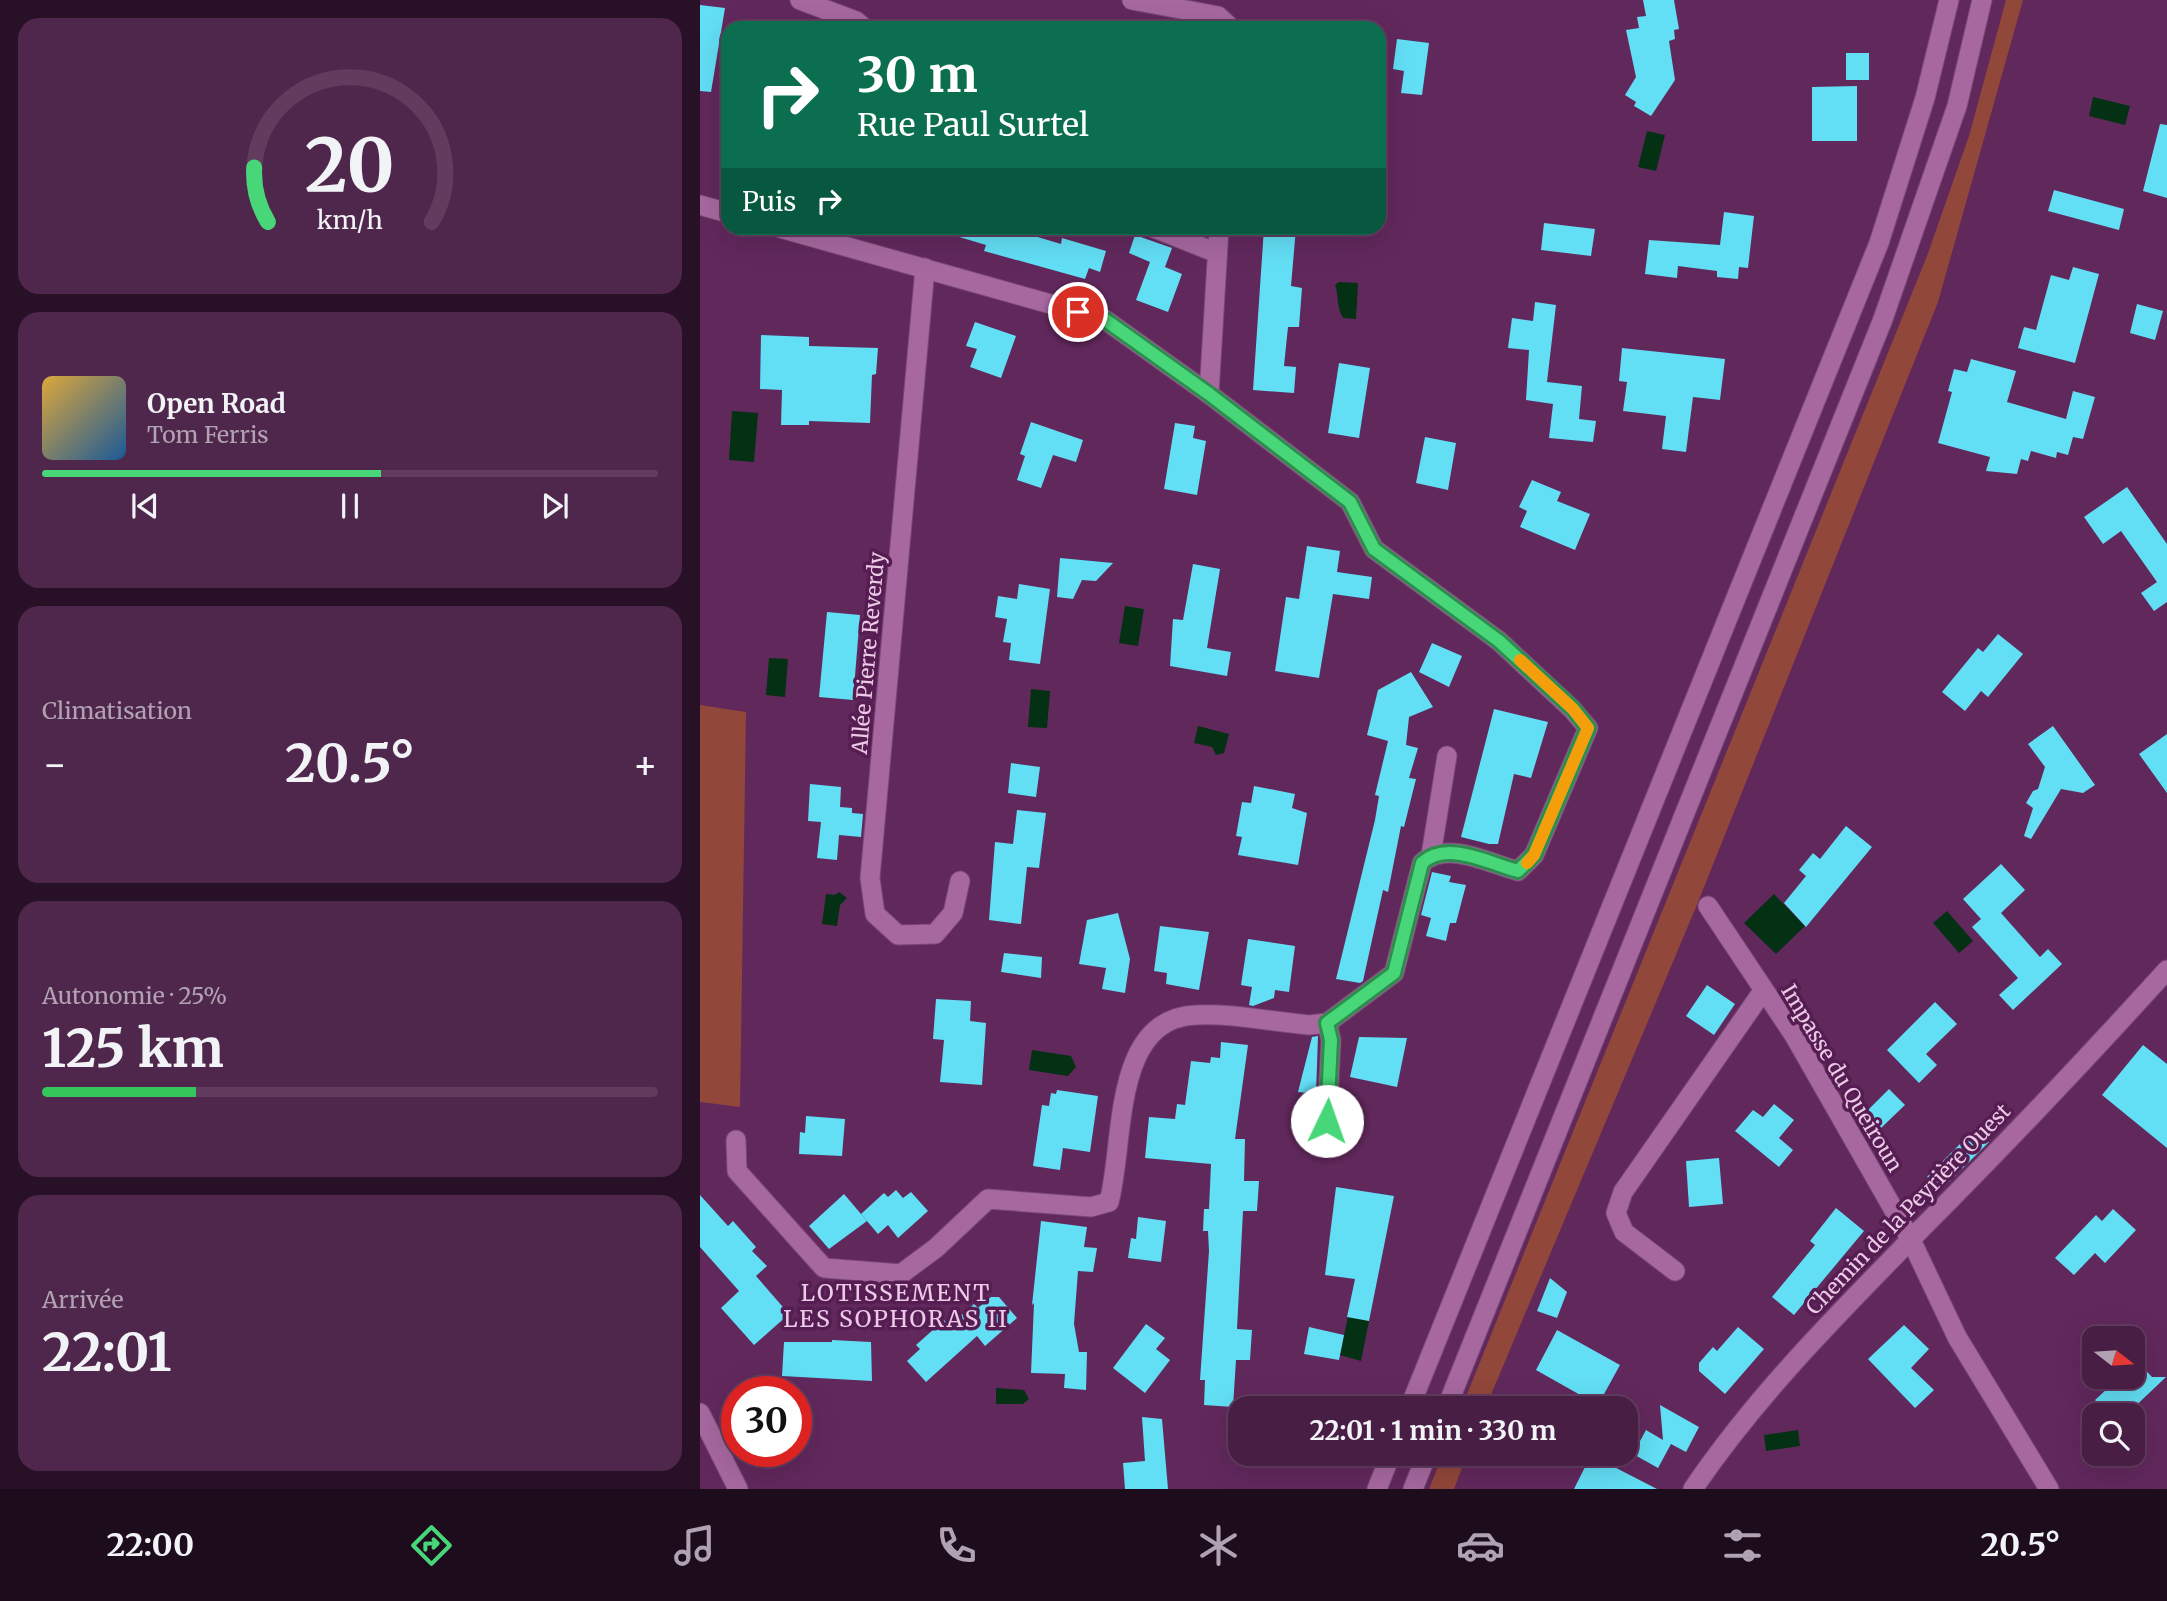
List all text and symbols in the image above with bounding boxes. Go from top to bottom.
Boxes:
text: 30 m [857,44,978,105]
icon: right [742,49,833,140]
text: Rue Paul Surtel [857,105,1089,145]
text: 20 [305,120,395,212]
icon: right [810,182,848,220]
text: Puis [742,185,796,218]
text: km/h [317,204,383,236]
pin [1048,282,1108,342]
icon: arrive [1059,293,1097,331]
text: Open Road [147,387,286,420]
text: Tom Ferris [147,420,269,449]
icon: previous [126,487,164,525]
icon: pause [331,487,369,525]
icon: next [536,487,574,525]
street label: Allée Pierre Reverdy [846,550,890,756]
text: Climatisation [42,696,192,725]
text: 20.5° [285,731,415,796]
text: − [42,741,67,788]
text: + [633,741,658,788]
street label: Impasse du Queiroun [1775,979,1909,1177]
text: Autonomie · 25% [42,981,227,1010]
text: 125 km [42,1016,224,1081]
position arrow [1290,1084,1364,1158]
street label: Chemin de la Peyrière Ouest [1800,1098,2016,1320]
district label: LOTISSEMENT LES SOPHORAS II [783,1278,1009,1333]
text: Arrivée [42,1285,124,1314]
text: 22:01 [42,1320,172,1385]
north arrow [2082,1326,2146,1390]
map controls [2082,1326,2145,1466]
speed limit sign: 30 [721,1376,812,1467]
button: search [2082,1403,2145,1466]
text: 22:01 · 1 min · 330 m [1310,1414,1556,1447]
icon: directions [407,1521,456,1570]
icon: music [670,1521,719,1570]
icon: phone [932,1521,981,1570]
icon: climate [1194,1521,1243,1570]
icon: car [1456,1521,1505,1570]
icon: filters [1718,1521,1767,1570]
text: 22:00 [107,1525,194,1565]
text: 20.5° [1981,1525,2060,1565]

